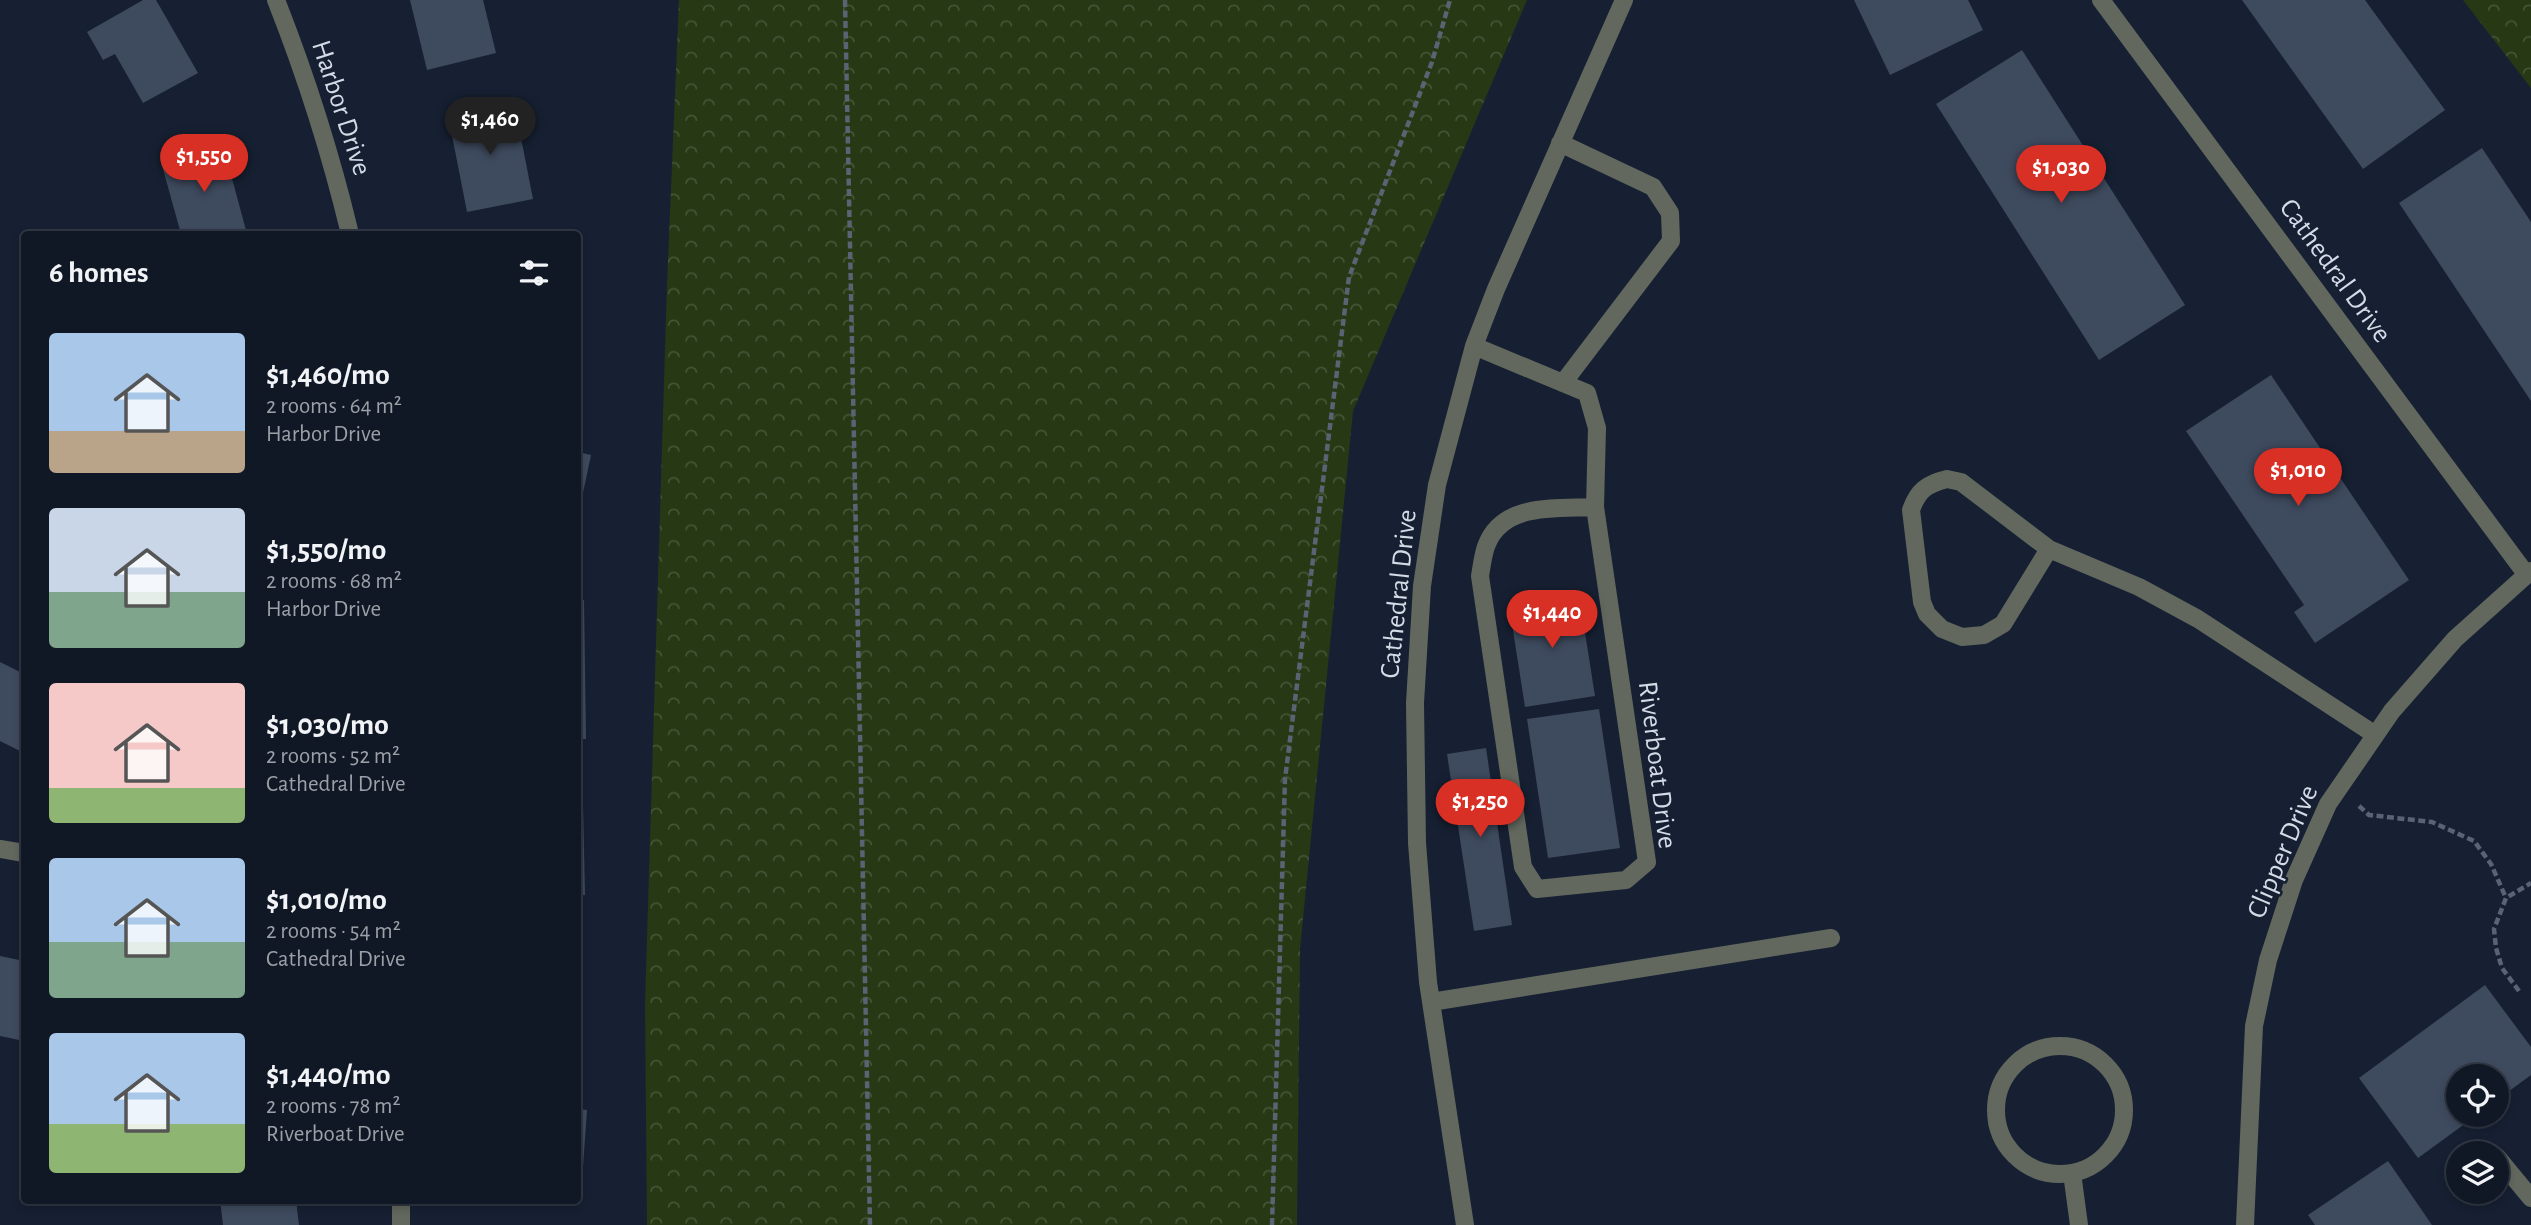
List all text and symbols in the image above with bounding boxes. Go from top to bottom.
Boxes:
street label: Harbor Drive [306,37,376,179]
pin: $1,460 [433,97,547,157]
text: $1,460 [461,108,519,131]
pin: $1,550 [147,134,261,194]
text: $1,550 [176,145,232,168]
pin: $1,030 [2004,146,2118,205]
text: $1,030 [2032,156,2090,179]
street label: Cathedral Drive [2274,194,2396,348]
icon: filters [515,254,553,292]
text: 6 homes [49,258,149,288]
text: $1,460/mo [266,360,390,390]
icon: home [105,361,189,445]
text: 2 rooms · 64 m² [266,395,402,418]
text: Harbor Drive [266,423,381,446]
pin: $1,010 [2241,448,2355,508]
text: $1,010 [2270,459,2326,482]
street label: Cathedral Drive [1376,508,1422,680]
text: $1,550/mo [266,535,386,565]
icon: home [105,536,189,620]
text: 2 rooms · 68 m² [266,570,402,593]
pin: $1,440 [1495,590,1609,650]
text: Harbor Drive [266,598,381,621]
text: $1,440 [1522,601,1582,624]
street label: Riverboat Drive [1633,680,1681,850]
text: $1,030/mo [266,710,389,740]
icon: home [105,711,189,795]
text: 2 rooms · 52 m² [266,745,400,768]
text: Cathedral Drive [266,773,406,796]
pin: $1,250 [1423,780,1537,839]
street label: Clipper Drive [2242,781,2324,923]
text: $1,250 [1452,790,1508,813]
text: $1,010/mo [266,885,387,915]
icon: home [105,886,189,970]
text: 2 rooms · 54 m² [266,920,401,943]
text: Cathedral Drive [266,948,406,971]
text: $1,440/mo [266,1060,391,1090]
icon: home [105,1061,189,1145]
map controls [2446,1064,2509,1204]
button: locate [2446,1064,2509,1127]
text: 2 rooms · 78 m² [266,1095,401,1118]
text: Riverboat Drive [266,1123,404,1146]
button: layers [2446,1141,2509,1204]

